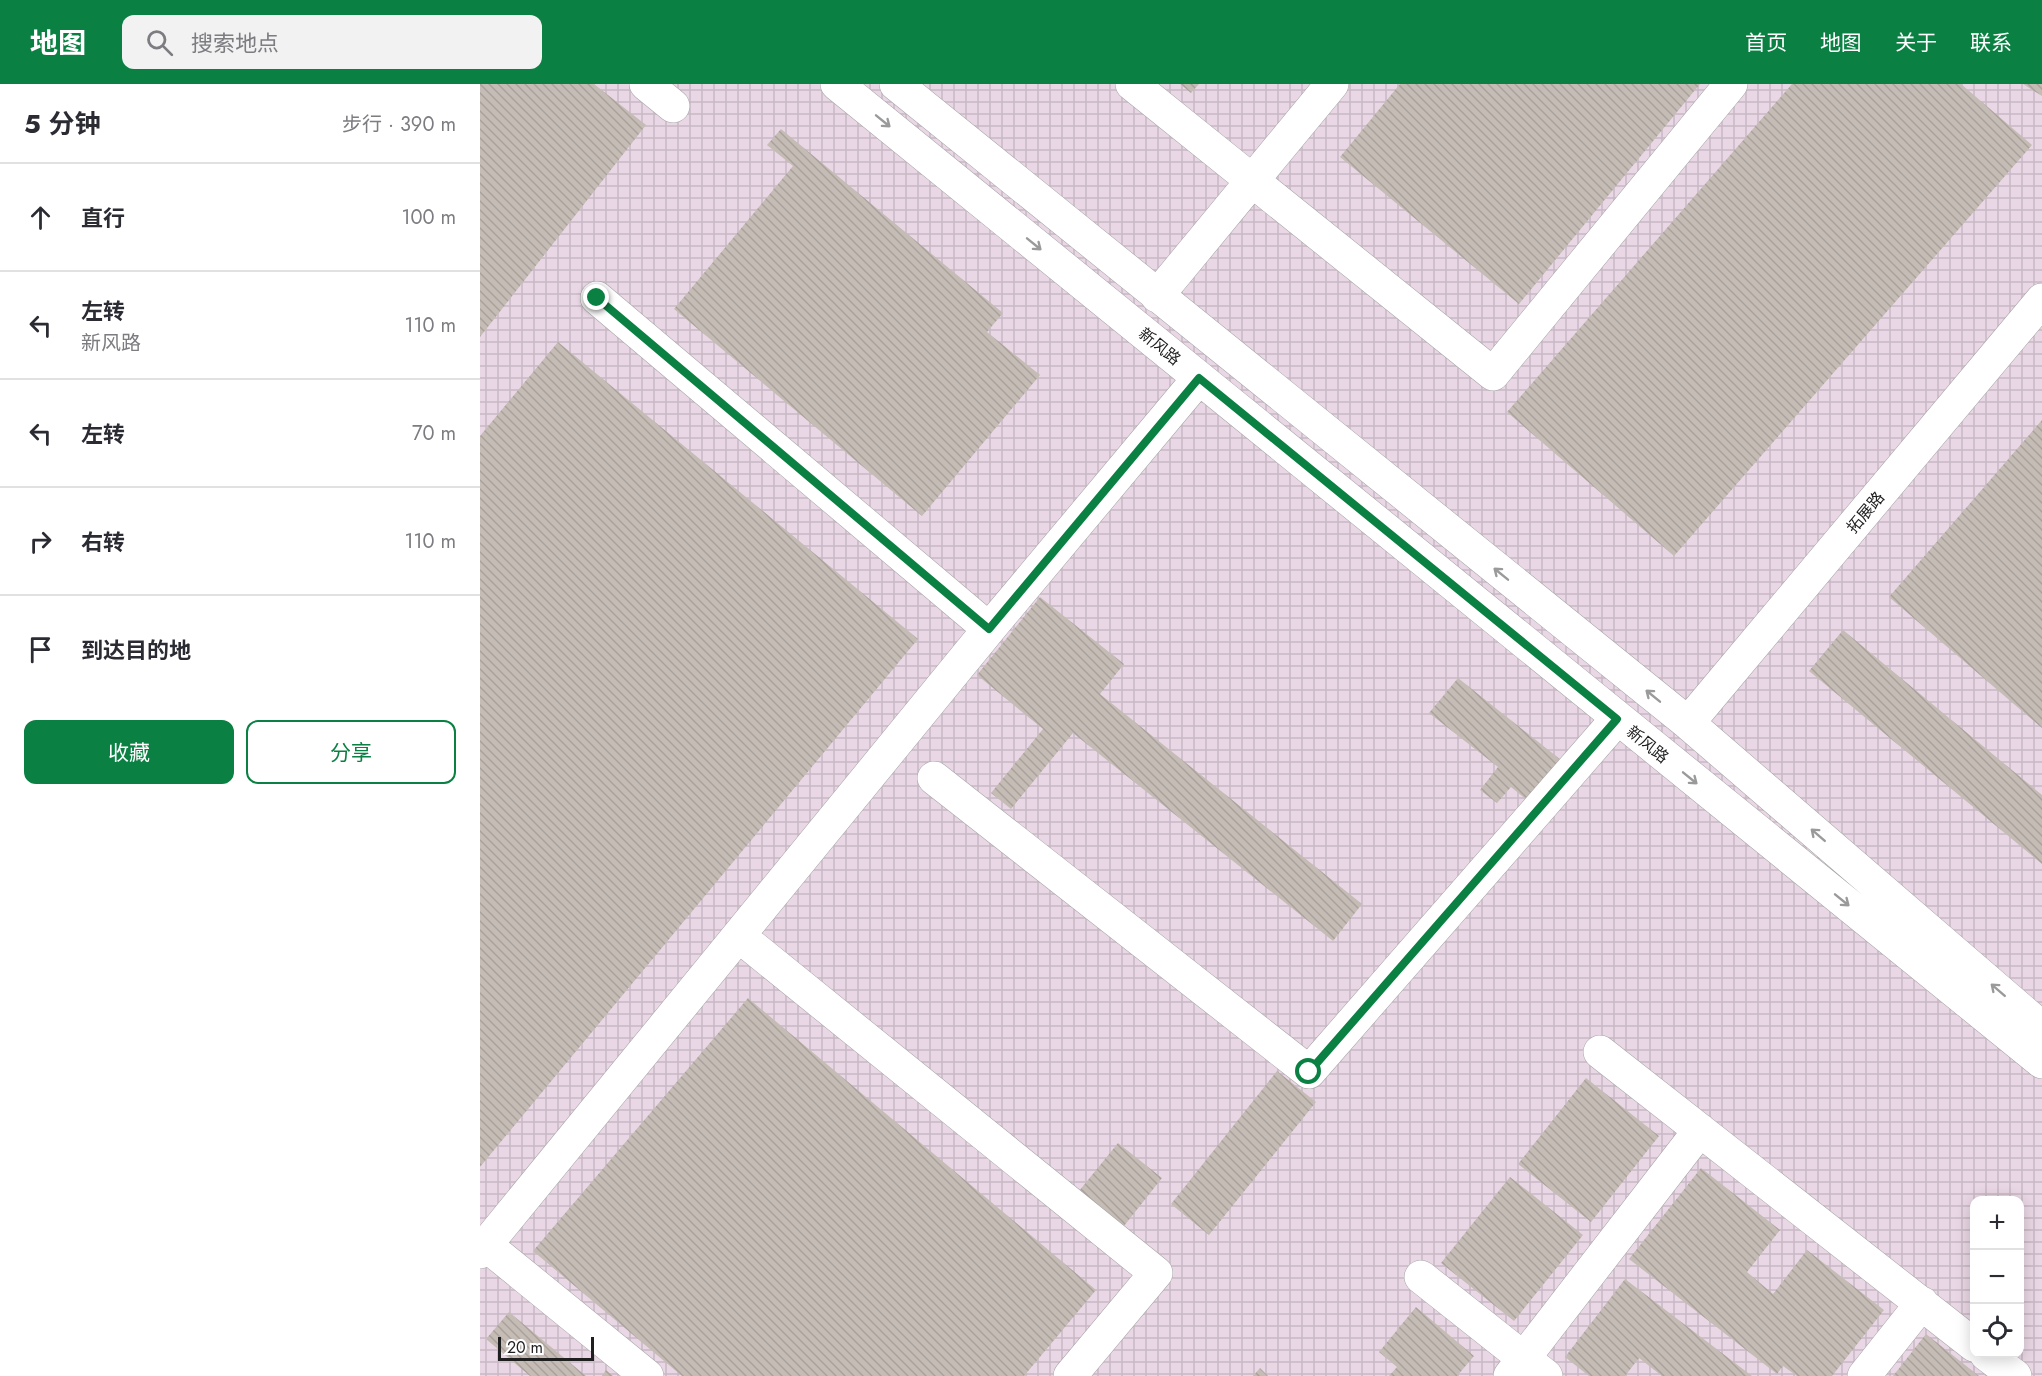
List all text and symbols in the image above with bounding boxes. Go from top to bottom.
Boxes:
search box [122,15,542,69]
text: 地图 [30,23,86,64]
icon: search [143,26,176,59]
text: 搜索地点 [191,27,279,59]
text: 首页 [1745,28,1787,58]
text: 地图 [1820,28,1862,58]
text: 关于 [1895,28,1937,58]
text: 联系 [1970,28,2012,58]
text: 5 分钟 [24,105,101,143]
text: 步行 · 390 m [342,110,456,139]
one-way arrow [875,114,890,128]
icon: ahead [24,201,57,234]
text: 直行 [81,202,125,234]
text: 100 m [401,203,456,232]
one-way arrow [1026,237,1041,251]
route end [583,284,609,310]
text: 左转 [81,295,125,327]
icon: left [24,309,57,342]
text: 110 m [404,311,456,340]
street label: 新风路 [1134,322,1186,370]
text: 新风路 [81,329,141,358]
icon: left [24,417,57,450]
text: 左转 [81,418,125,450]
text: 70 m [412,419,456,448]
street label: 拓展路 [1841,487,1890,538]
icon: right [24,525,57,558]
text: 右转 [81,526,125,558]
text: 110 m [404,527,456,556]
one-way arrow [1494,567,1509,581]
icon: arrive [24,633,57,666]
text: 到达目的地 [81,634,191,666]
one-way arrow [1646,689,1662,702]
button: 收藏 [24,720,234,784]
button: 分享 [246,720,456,784]
street label: 新风路 [1622,720,1674,768]
one-way arrow [1682,772,1698,785]
one-way arrow [1810,829,1826,842]
one-way arrow [1834,894,1850,907]
one-way arrow [1991,983,2006,997]
route start [1295,1058,1321,1084]
map controls [1970,1196,2024,1358]
button: + [1970,1196,2024,1250]
button: − [1970,1250,2024,1304]
button: locate [1970,1304,2024,1358]
scale bar [498,1334,594,1362]
text: 20 m [507,1336,543,1359]

